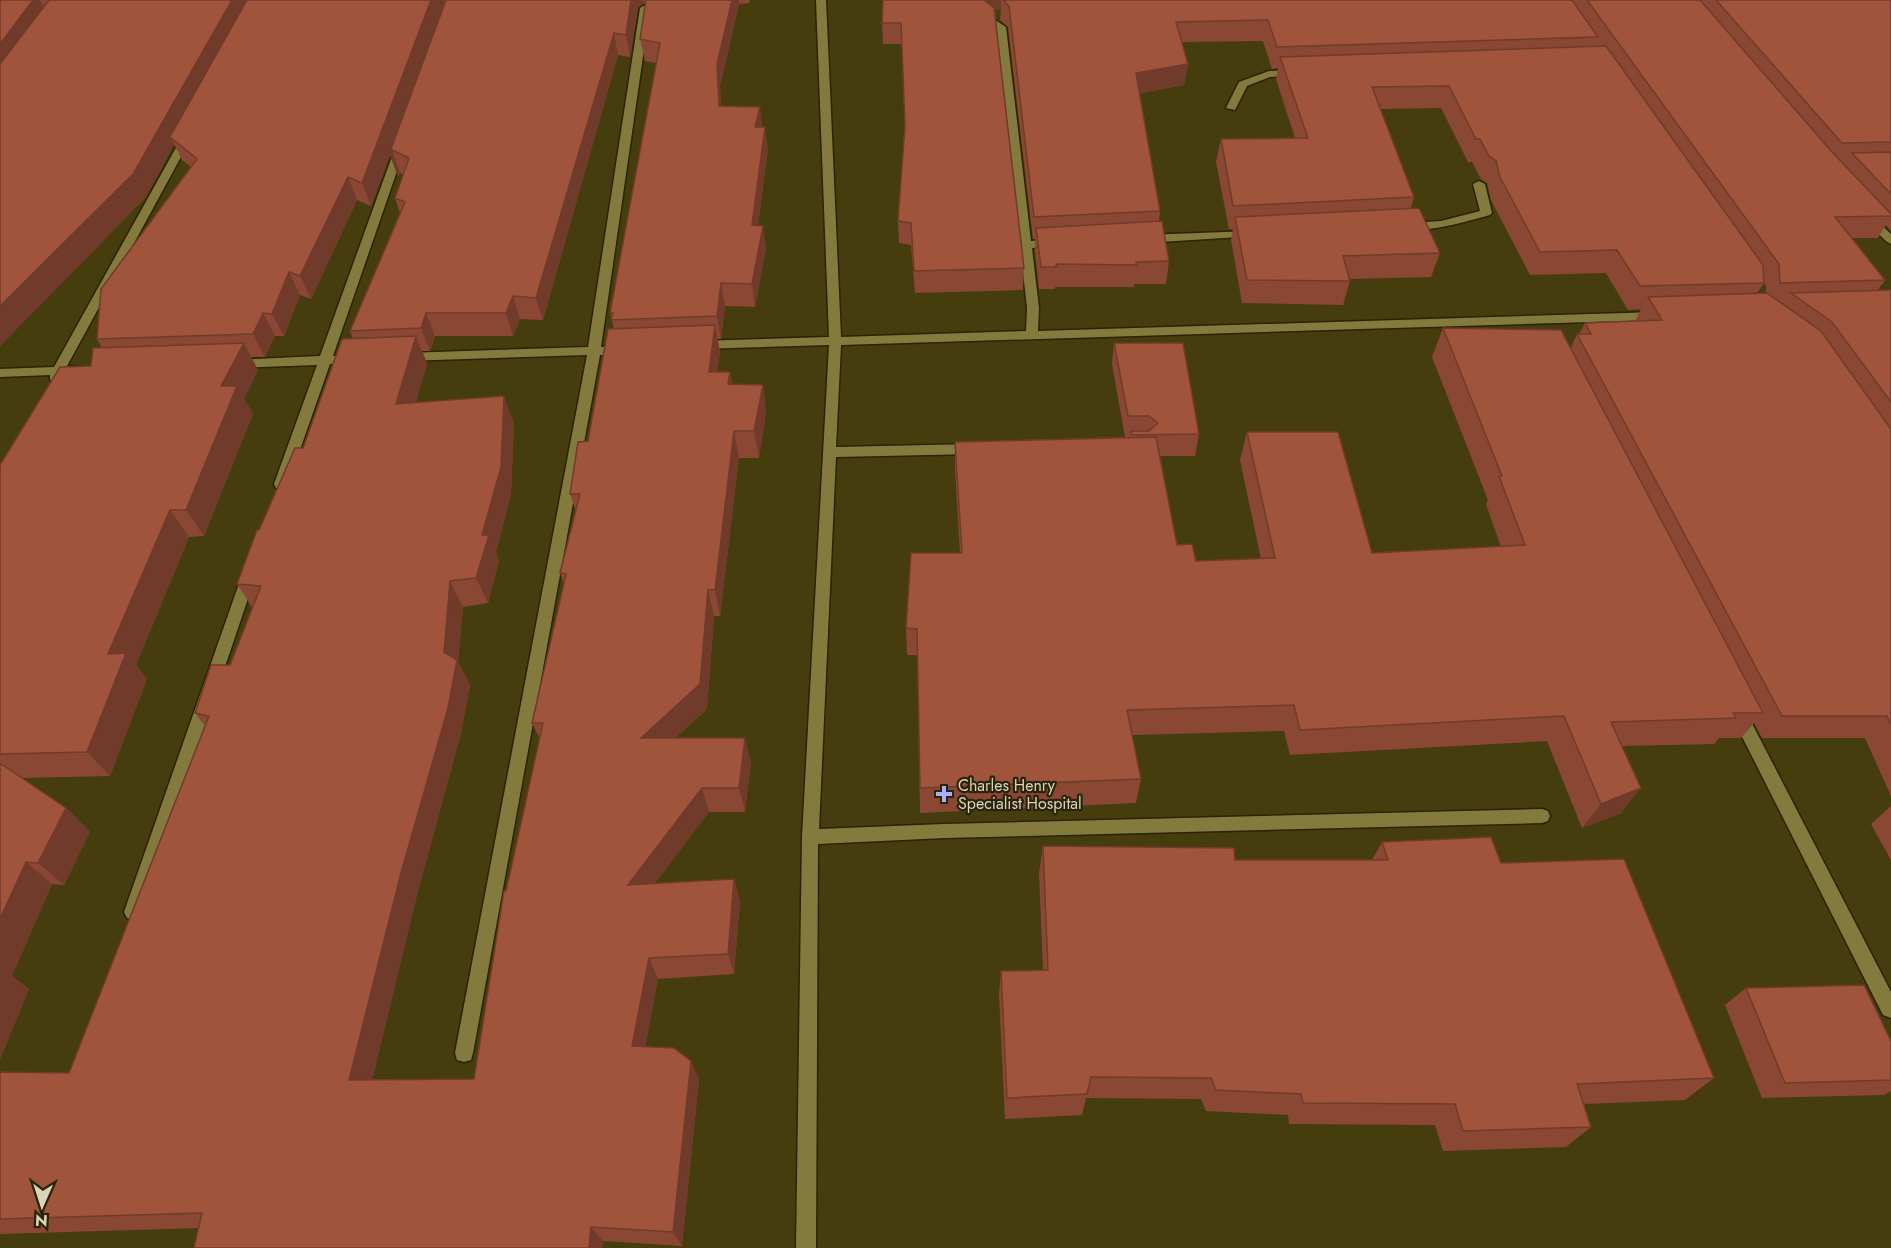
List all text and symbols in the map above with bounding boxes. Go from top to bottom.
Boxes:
place label: Charles Henry Specialist Hospital [958,774,1082,815]
marker: Charles Henry Specialist Hospital [935,785,953,803]
north arrow [12,1176,72,1236]
text: N [34,1209,48,1232]

